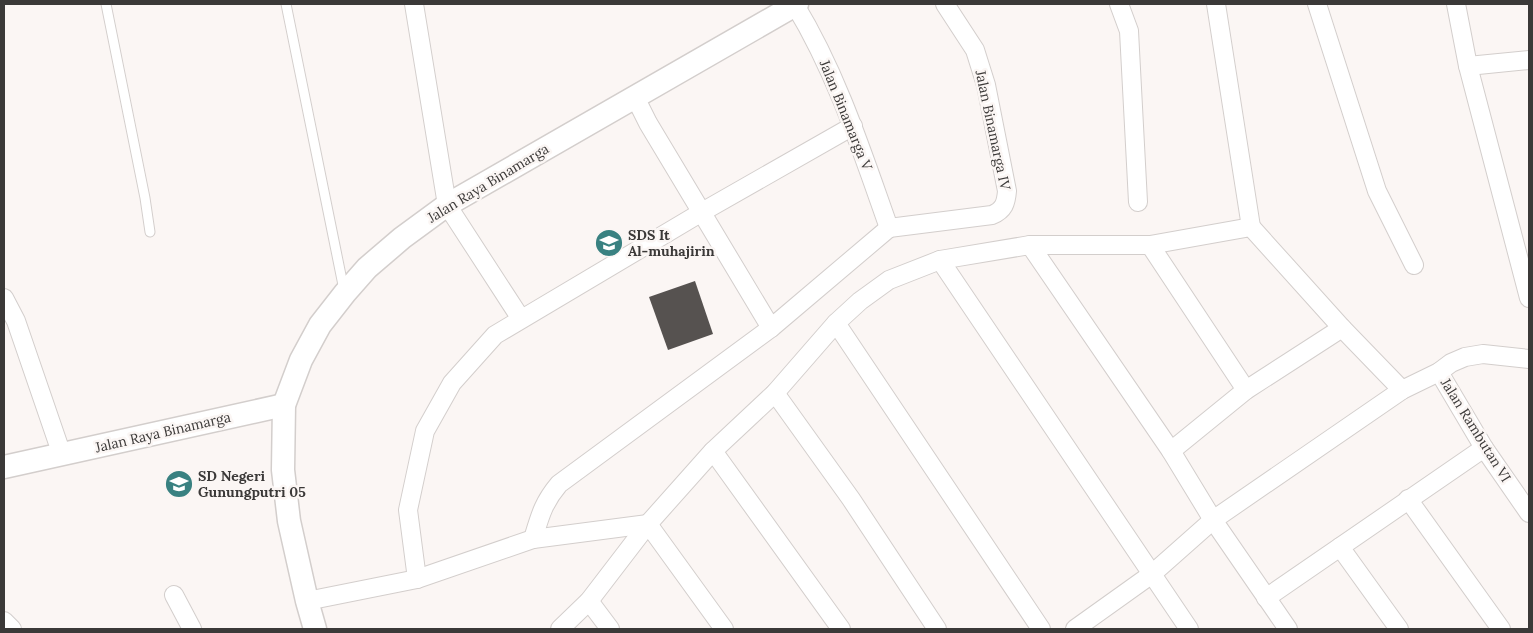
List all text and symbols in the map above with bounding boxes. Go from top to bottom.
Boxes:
street label: Jalan Binamarga V [815,56,877,174]
street label: Jalan Binamarga IV [971,68,1015,192]
street label: Jalan Raya Binamarga [423,140,552,227]
place label: SDS It Al-muhajirin [628,226,715,260]
school or university icon: SDS It Al-muhajirin [594,228,624,258]
street label: Jalan Rambutan VI [1436,374,1515,485]
street label: Jalan Raya Binamarga [92,408,233,457]
place label: SD Negeri Gunungputri 05 [198,467,306,501]
school or university icon: SD Negeri Gunungputri 05 [164,469,194,499]

